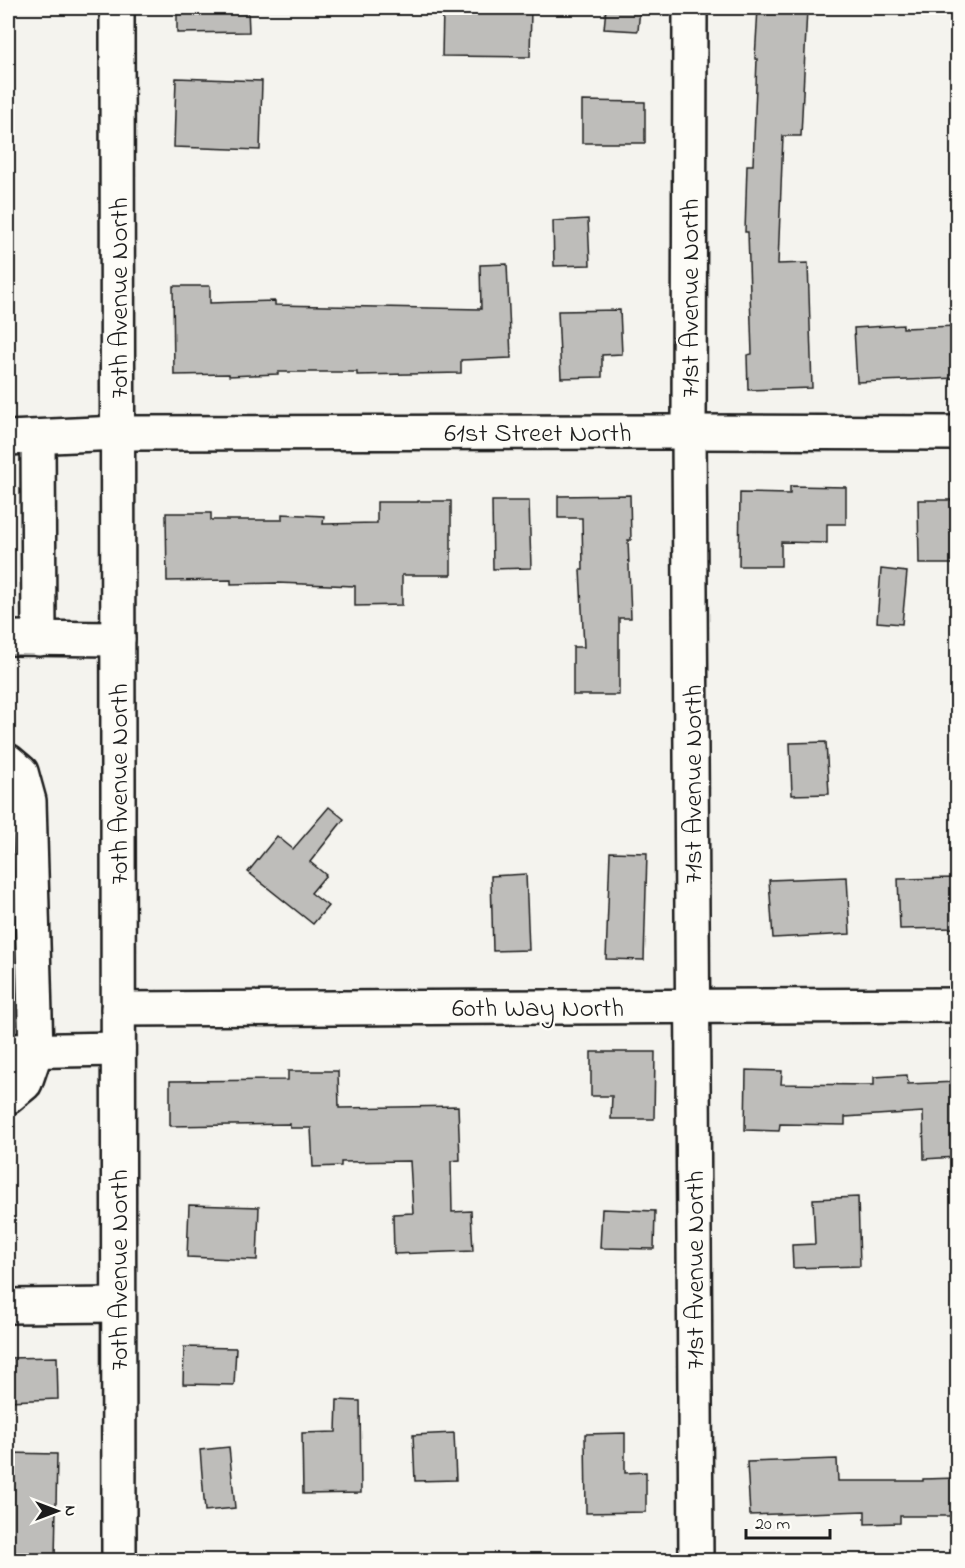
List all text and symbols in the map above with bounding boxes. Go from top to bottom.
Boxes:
street label: 70th Avenue North [101,197,140,399]
street label: 71st Avenue North [672,198,711,398]
street label: 61st Street North [444,415,632,454]
street label: 70th Avenue North [101,683,140,885]
street label: 71st Avenue North [675,684,714,884]
street label: 60th Way North [452,990,624,1029]
street label: 70th Avenue North [101,1169,140,1371]
street label: 71st Avenue North [677,1170,716,1370]
north arrow [27,1481,87,1541]
scale bar [746,1502,830,1540]
text: N [58,1506,82,1517]
text: 20 m [755,1512,790,1538]

